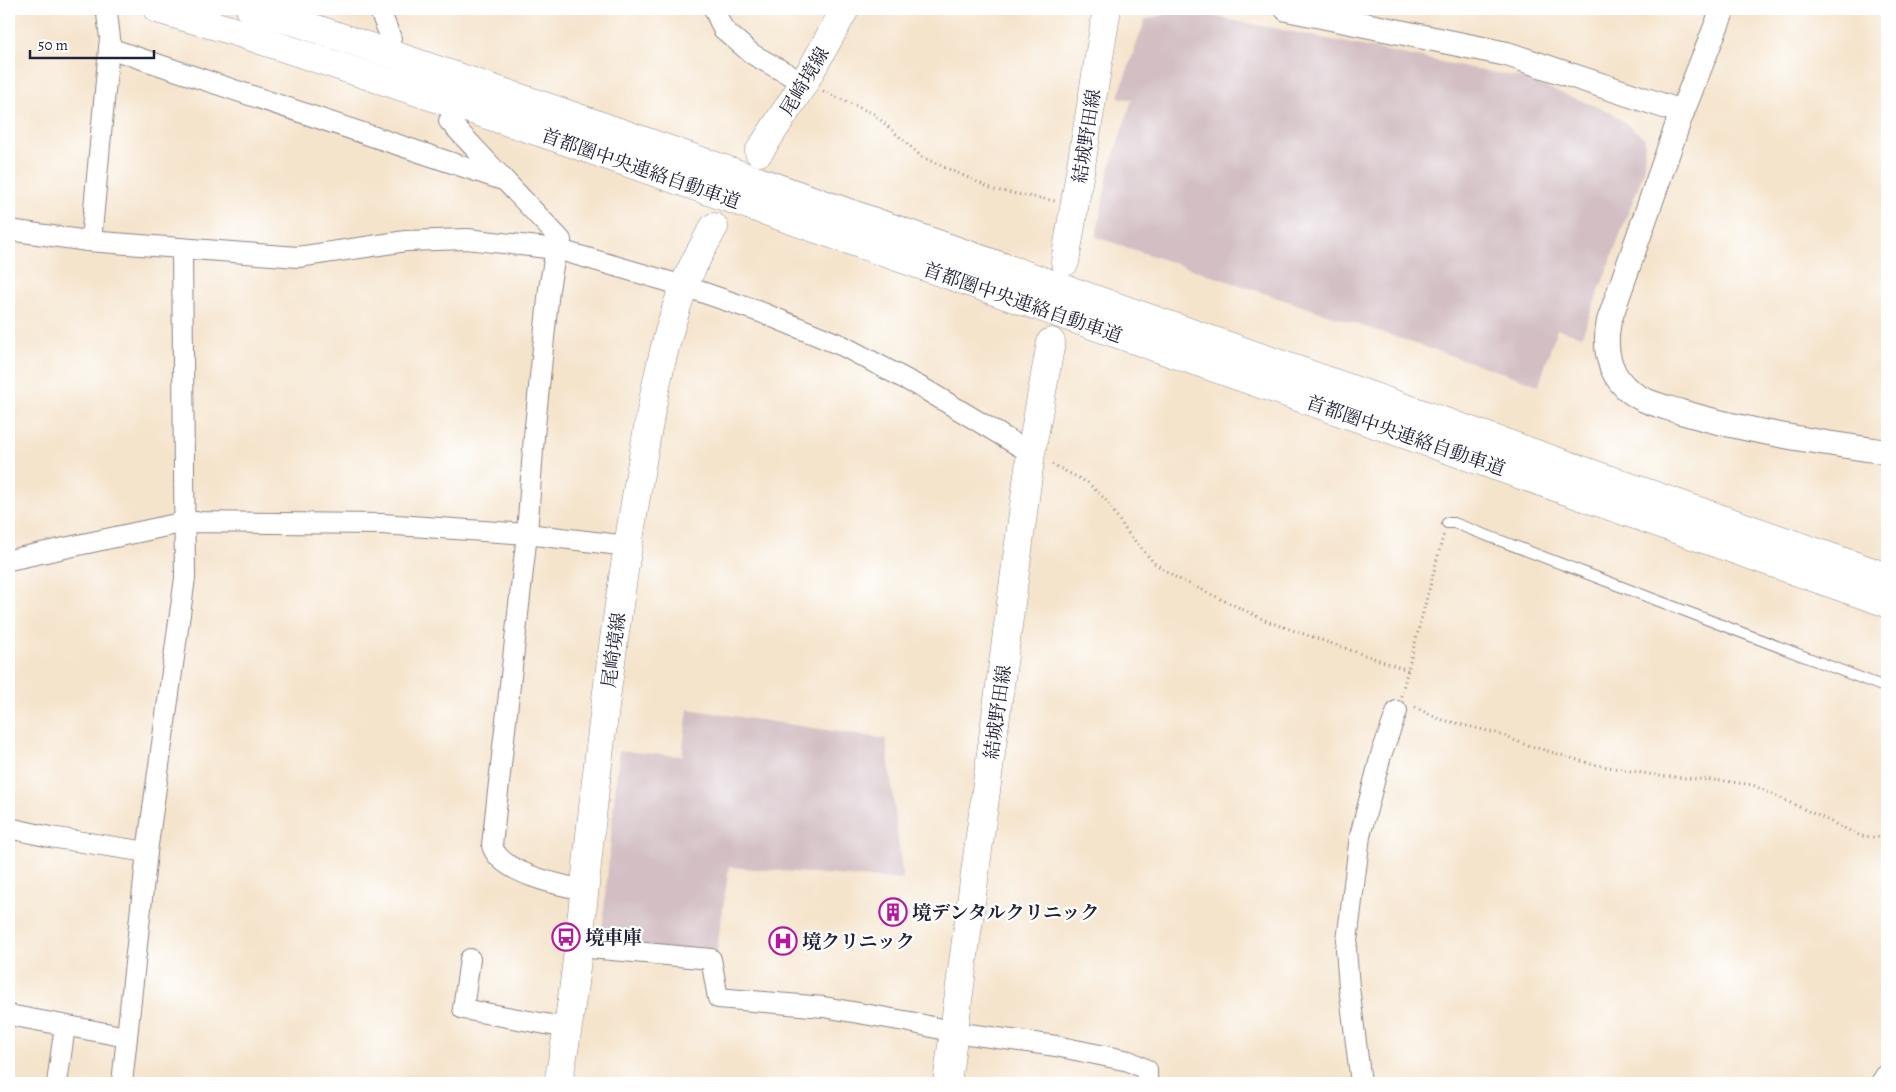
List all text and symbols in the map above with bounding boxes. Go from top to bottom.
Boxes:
scale bar [30,28,154,60]
text: 50 m [38,35,68,55]
street label: 尾崎境線 [774,42,836,121]
street label: 結城野田線 [1067,87,1107,185]
street label: 首都圏中央連絡自動車道 [538,123,744,215]
street label: 首都圏中央連絡自動車道 [920,257,1126,349]
street label: 首都圏中央連絡自動車道 [1303,390,1509,482]
street label: 尾崎境線 [596,611,632,690]
street label: 結城野田線 [979,663,1017,761]
building icon: 境デンタルクリニック [878,897,908,927]
place label: 境デンタルクリニック [912,900,1099,926]
bus stop icon: 境車庫 [551,922,581,952]
place label: 境車庫 [585,925,642,951]
hospital icon: 境クリニック [768,926,798,956]
place label: 境クリニック [802,929,915,955]

